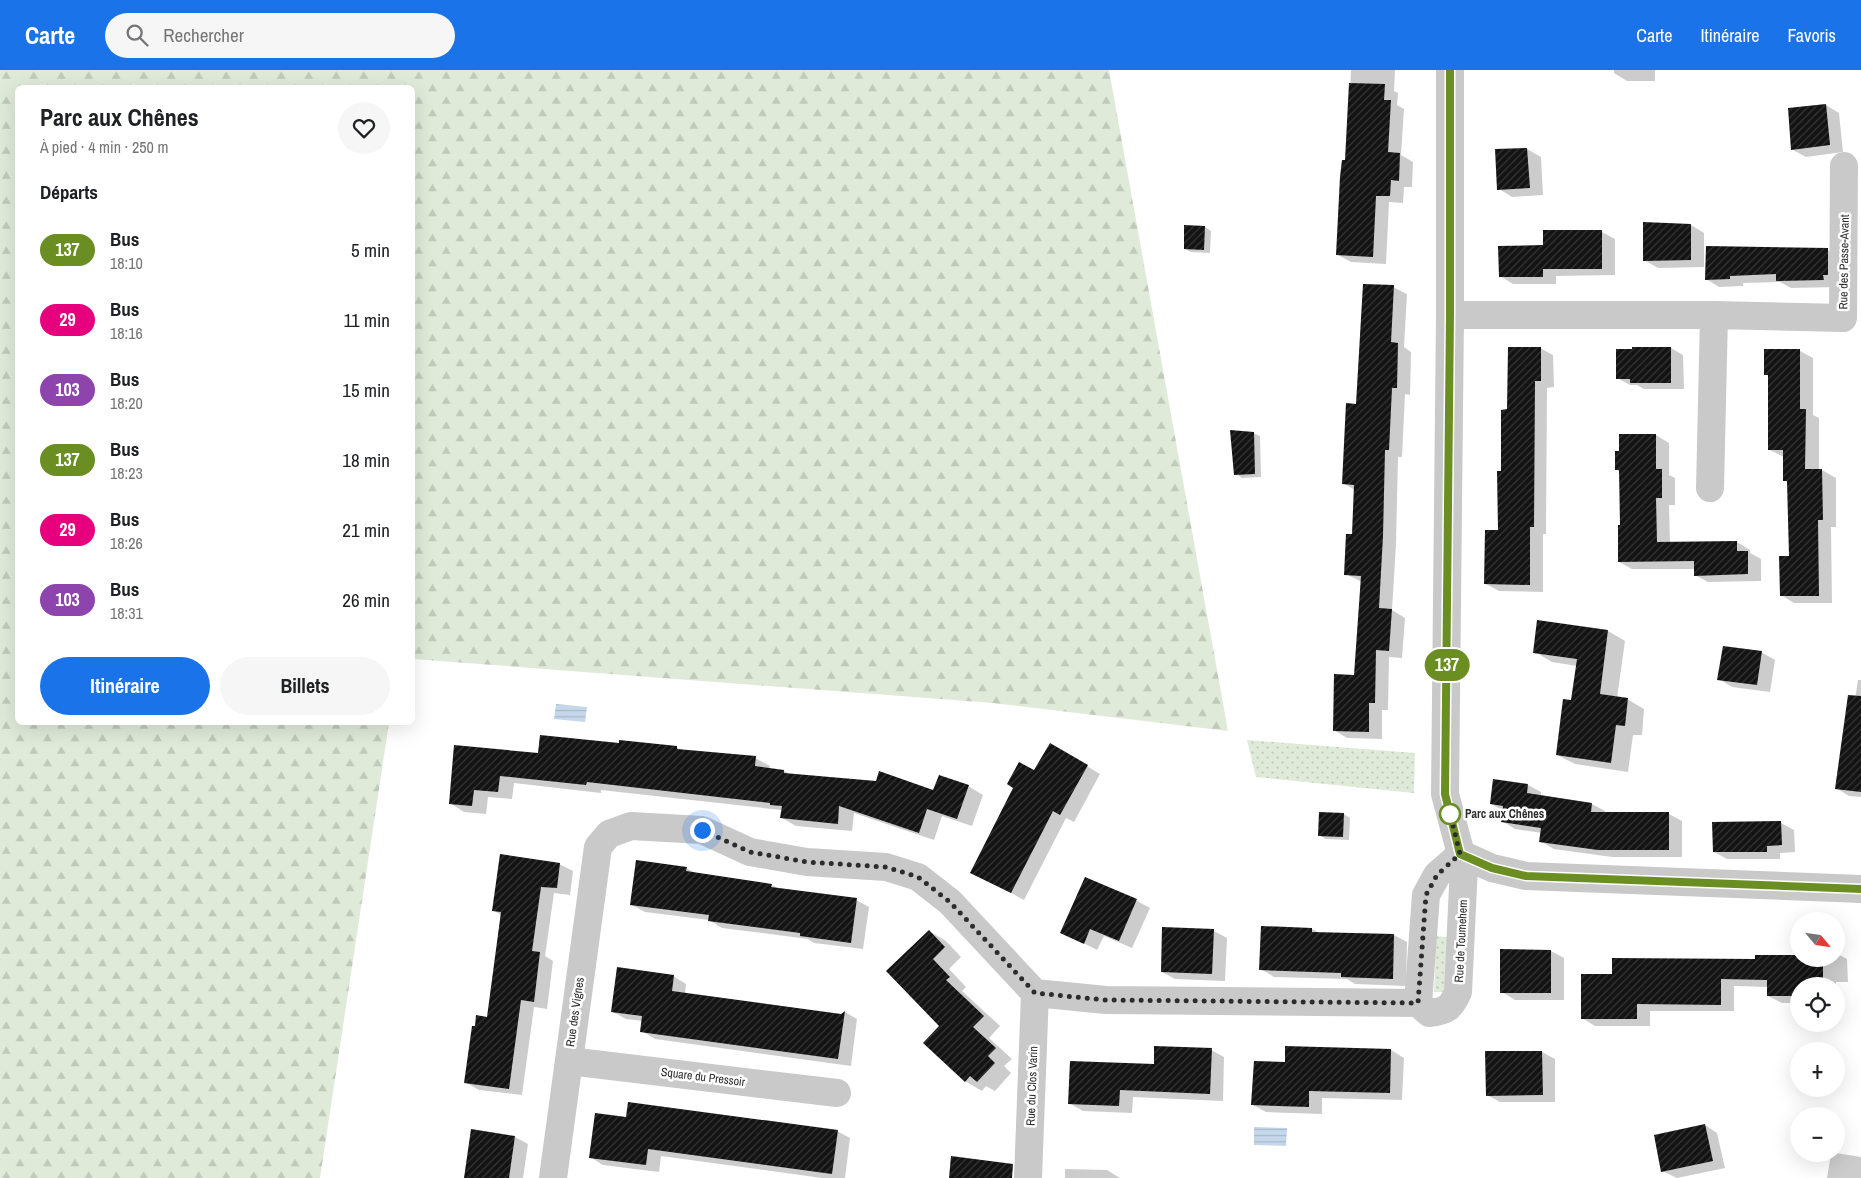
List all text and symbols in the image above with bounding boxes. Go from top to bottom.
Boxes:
search box [105,13,455,58]
text: Carte [25,19,75,51]
icon: search [123,21,151,49]
text: Rechercher [163,22,244,48]
text: Carte [1636,23,1672,48]
text: Itinéraire [1700,23,1760,48]
text: Favoris [1788,23,1836,48]
text: Parc aux Chênes [40,101,199,133]
button: heart [338,102,390,154]
text: À pied · 4 min · 250 m [40,136,168,158]
text: Départs [40,179,98,205]
street label: Rue des Passe-Avant [1835,214,1853,310]
text: Bus [110,226,139,252]
text: 137 [55,237,80,262]
text: 5 min [351,237,390,263]
text: 18:10 [110,252,143,274]
text: Bus [110,296,139,322]
text: 29 [59,307,76,332]
text: 11 min [344,307,390,333]
text: 18:16 [110,322,143,344]
text: Bus [110,366,139,392]
text: 103 [55,377,80,402]
text: 15 min [342,377,390,403]
text: 18:20 [110,392,143,414]
text: Bus [110,436,139,462]
text: 137 [55,447,80,472]
text: 18 min [342,447,390,473]
text: 18:23 [110,462,143,484]
text: Bus [110,506,139,532]
text: 29 [59,517,76,542]
text: 21 min [342,517,390,543]
text: 18:26 [110,532,143,554]
text: Bus [110,576,139,602]
text: 103 [55,587,80,612]
text: 26 min [342,587,390,613]
text: 18:31 [110,602,143,624]
line badge: 137 [1418,649,1476,681]
text: 137 [1435,652,1459,677]
button: Itinéraire [40,657,210,715]
button: Billets [220,657,390,715]
marker: Parc aux Chênes [1439,803,1461,825]
place label: Parc aux Chênes [1465,806,1545,822]
your location [690,818,715,843]
street label: Rue de Toumehem [1451,899,1471,983]
north arrow [1790,912,1845,968]
map controls [1790,912,1845,1162]
street label: Rue des Vignes [562,976,588,1048]
button: locate [1790,977,1845,1032]
button: + [1790,1042,1845,1097]
street label: Rue du Clos Varin [1023,1046,1041,1126]
street label: Square du Pressoir [660,1064,747,1090]
button: − [1790,1107,1845,1162]

